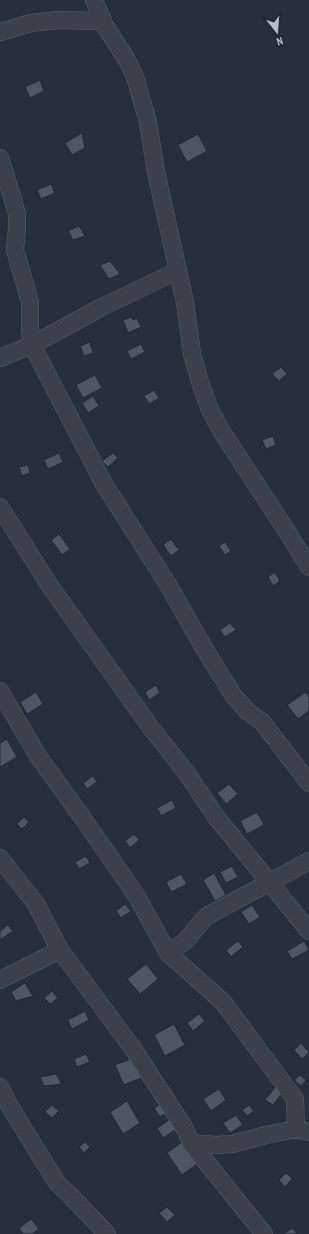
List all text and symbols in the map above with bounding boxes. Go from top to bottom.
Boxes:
north arrow [257,12,297,52]
text: N [275,34,285,49]

